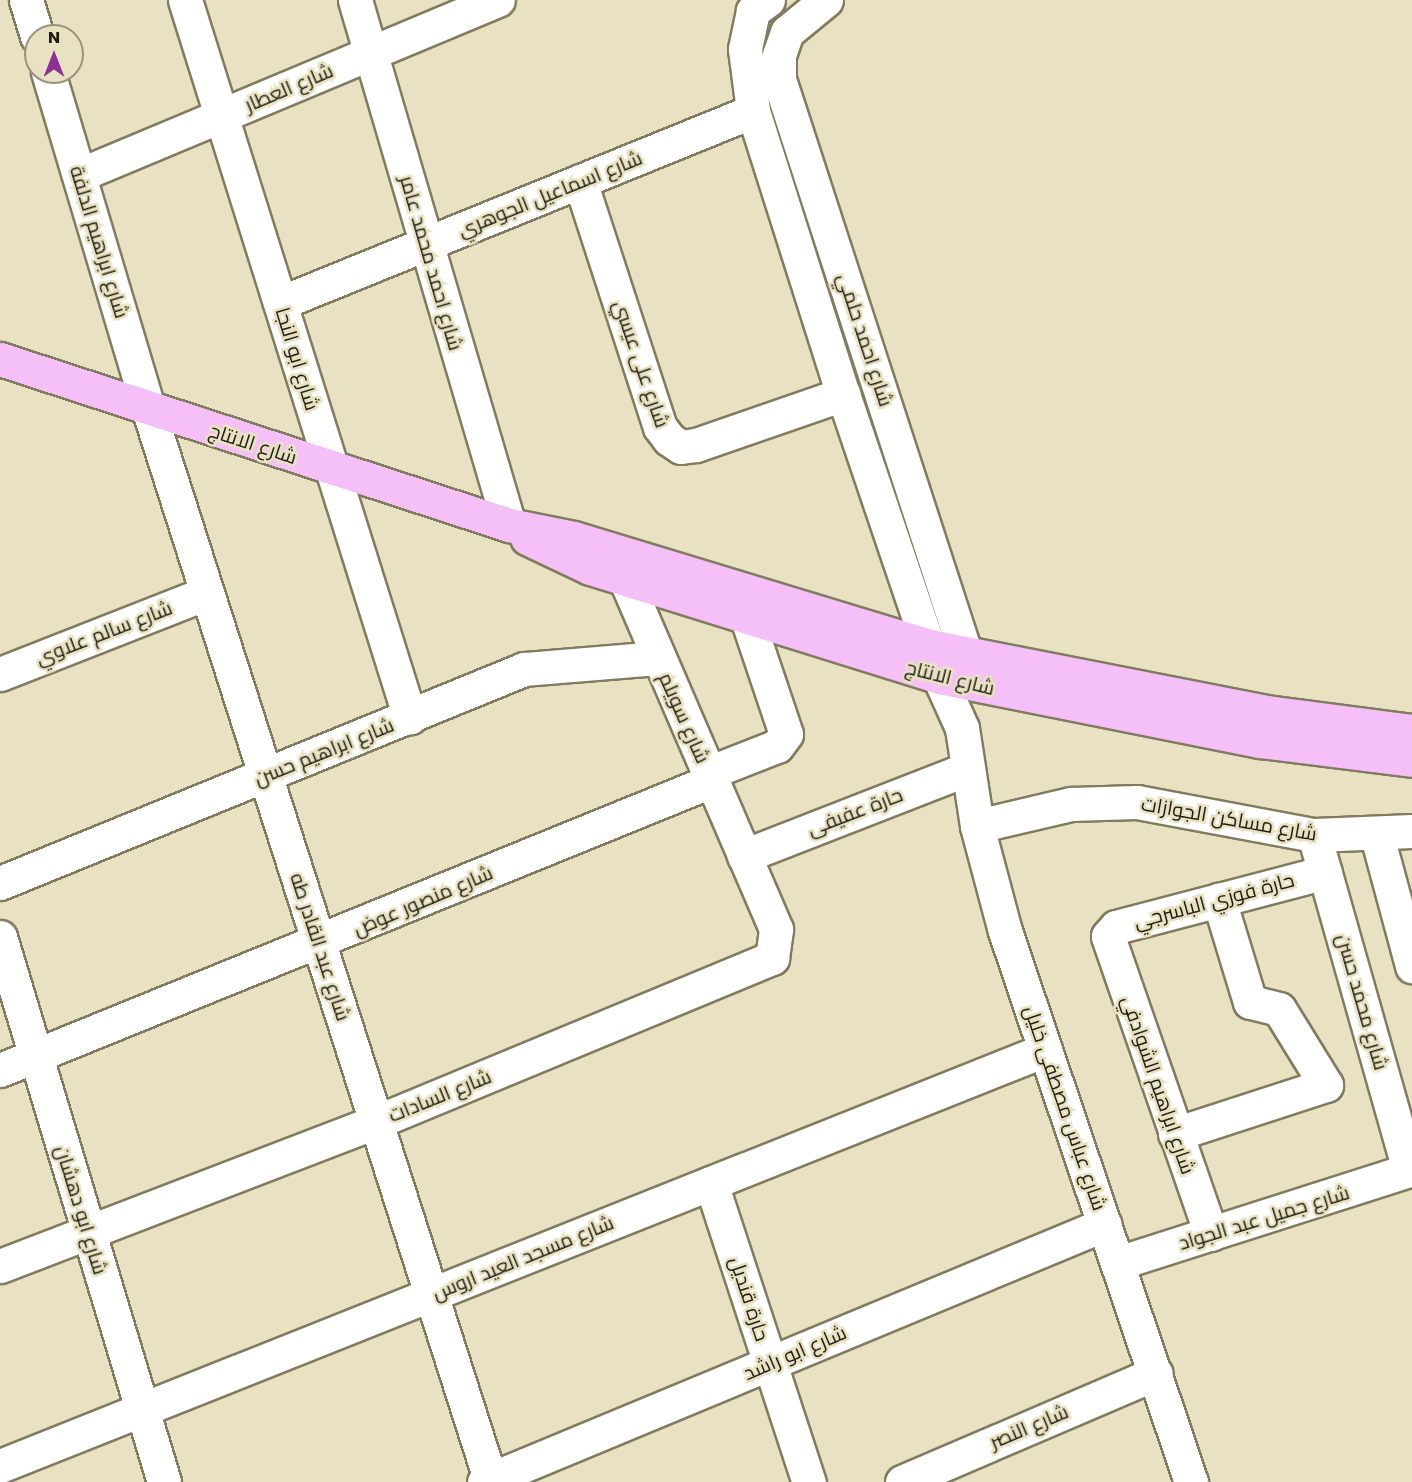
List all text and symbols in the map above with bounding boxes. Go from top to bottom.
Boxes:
north arrow [24,24,84,84]
text: N [48,26,60,49]
street label: شارع العطار [241,59,337,117]
street label: شارع اسماعيل الجوهري [454,146,646,242]
street label: شارع ابراهيم الدلفة [64,163,134,321]
street label: شارع احمد محمد عامر [395,173,467,353]
street label: شارع احمد حلمي [832,270,898,410]
street label: شارع على عيسي [608,297,674,431]
street label: شارع ابو النجا [270,305,324,413]
street label: شارع الانتاج [206,419,300,469]
street label: شارع سالم علاوي [32,596,176,670]
street label: شارع الانتاج [903,655,997,701]
street label: شارع سويلم [653,669,715,767]
street label: شارع ابراهيم حسن [251,713,397,791]
street label: حارة عفيفى [804,783,906,841]
street label: شارع مساكن الجوازات [1139,792,1319,846]
street label: شارع منصور عوض [350,861,496,941]
street label: حارة فوزي الباسرجي [1131,868,1297,934]
street label: شارع عبد القادر طه [285,870,355,1024]
street label: شارع محمد حسن [1331,931,1393,1073]
street label: شارع ابراهيم الشوادفي [1116,993,1200,1177]
street label: شارع عباس مصطفى خليل [1019,1002,1111,1214]
street label: شارع السادات [385,1064,495,1128]
street label: شارع ابو دهشان [50,1143,112,1277]
street label: شارع جميل عبد الجواد [1176,1181,1352,1255]
street label: شارع مسجد العيد اروس [429,1211,617,1305]
street label: حارة قنديل [724,1254,774,1344]
street label: شارع ابو راشد [740,1321,850,1385]
street label: شارع النصر [986,1400,1072,1454]

